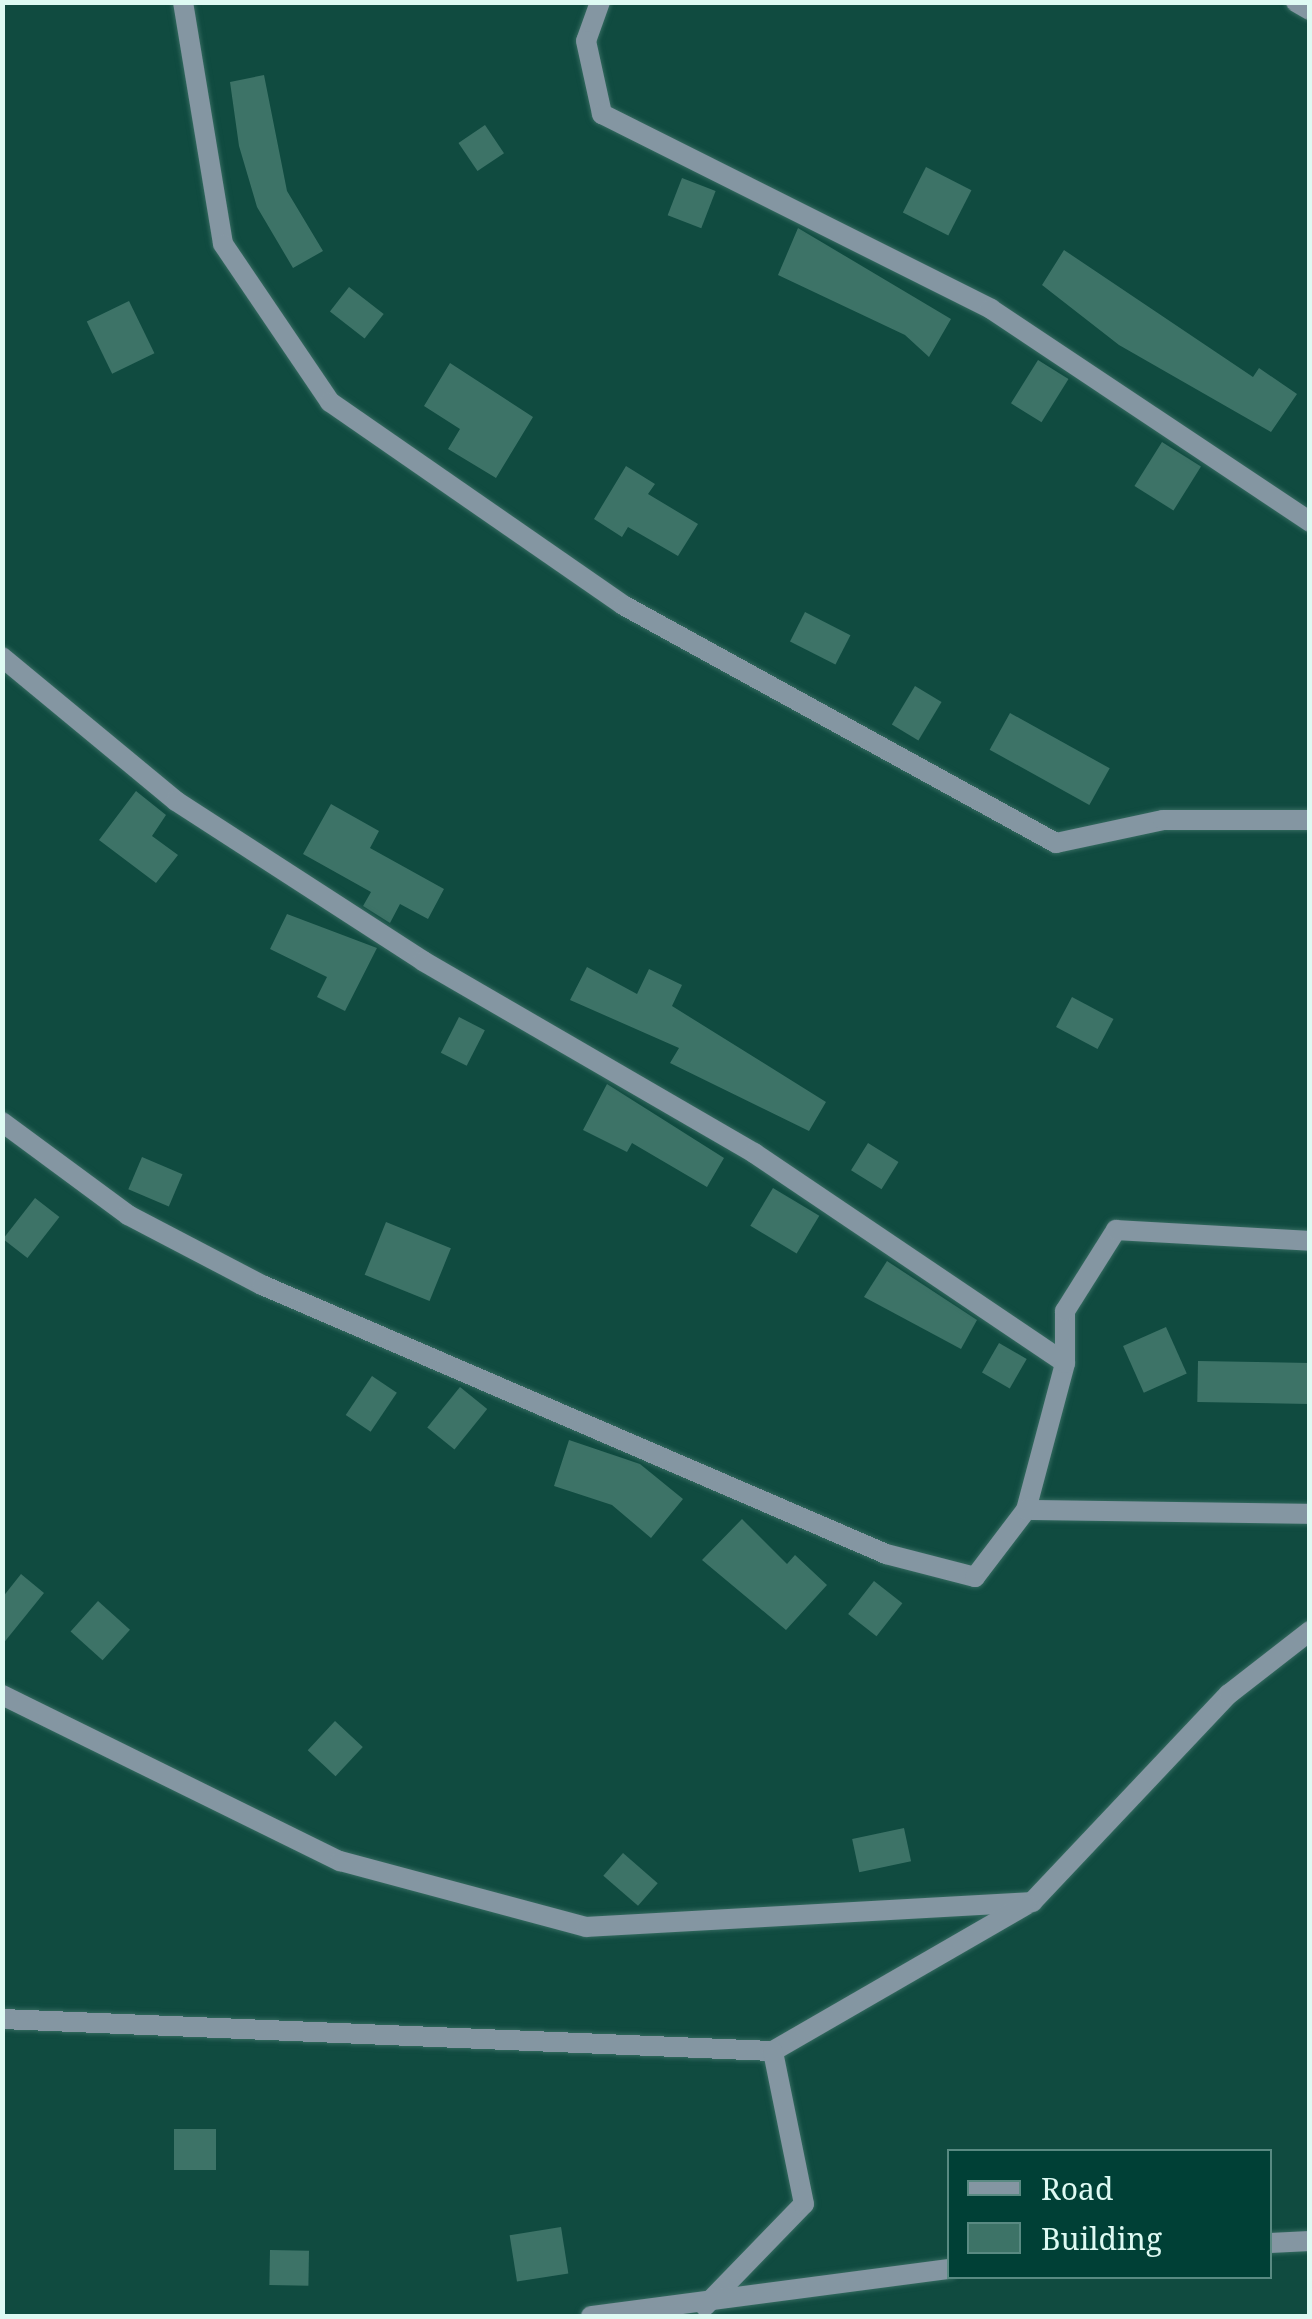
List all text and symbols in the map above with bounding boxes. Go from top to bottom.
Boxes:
legend [947,2149,1272,2279]
text: Road [1041,2168,1113,2209]
text: Building [1041,2218,1162,2259]

